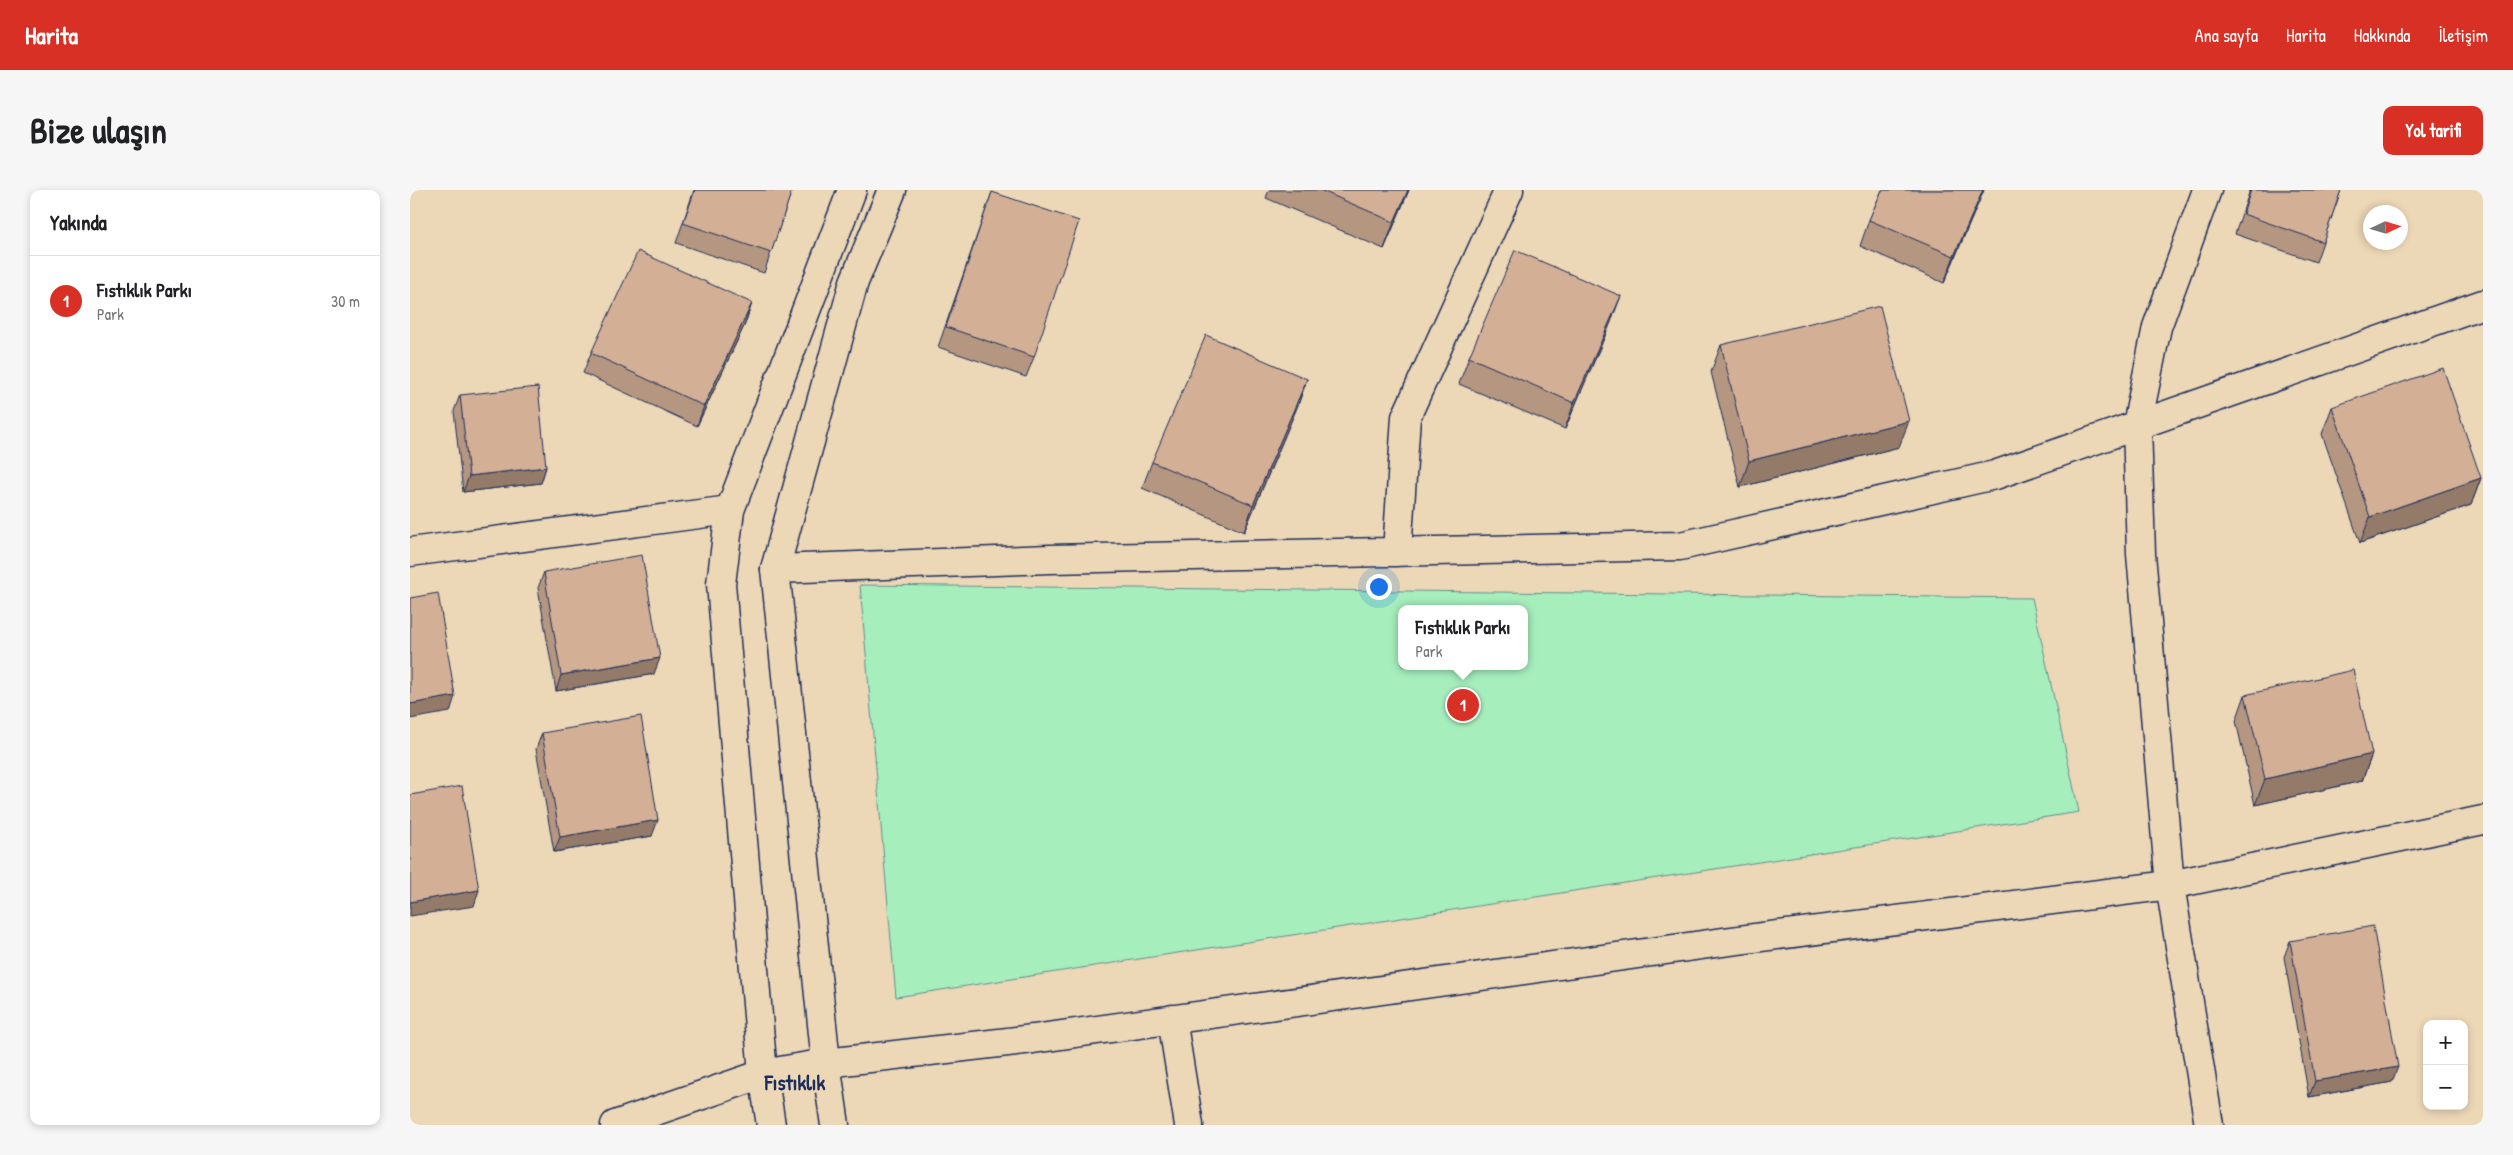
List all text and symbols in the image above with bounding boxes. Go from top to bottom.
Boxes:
text: Harita [25,19,78,51]
text: Ana sayfa [2195,23,2258,48]
text: Harita [2286,23,2326,48]
text: Hakkında [2354,23,2410,48]
text: İletişim [2438,23,2488,48]
button: Yol tarifi [2383,106,2483,155]
text: Bize ulaşın [30,107,167,154]
north arrow [2363,205,2408,250]
text: Yakında [50,208,107,237]
text: Fıstıklık Parkı [97,277,192,303]
text: 1 [63,290,69,312]
text: 30 m [331,290,360,312]
text: Park [97,303,124,325]
your location [1366,574,1392,600]
popup [1398,605,1528,670]
text: Fıstıklık Parkı [1416,614,1510,640]
text: Park [1416,640,1442,662]
pin: 1 [1447,686,1479,724]
map controls [2423,1020,2468,1110]
button: + [2423,1020,2468,1065]
button: − [2423,1065,2468,1110]
district label: Fıstıklık [764,1068,825,1097]

